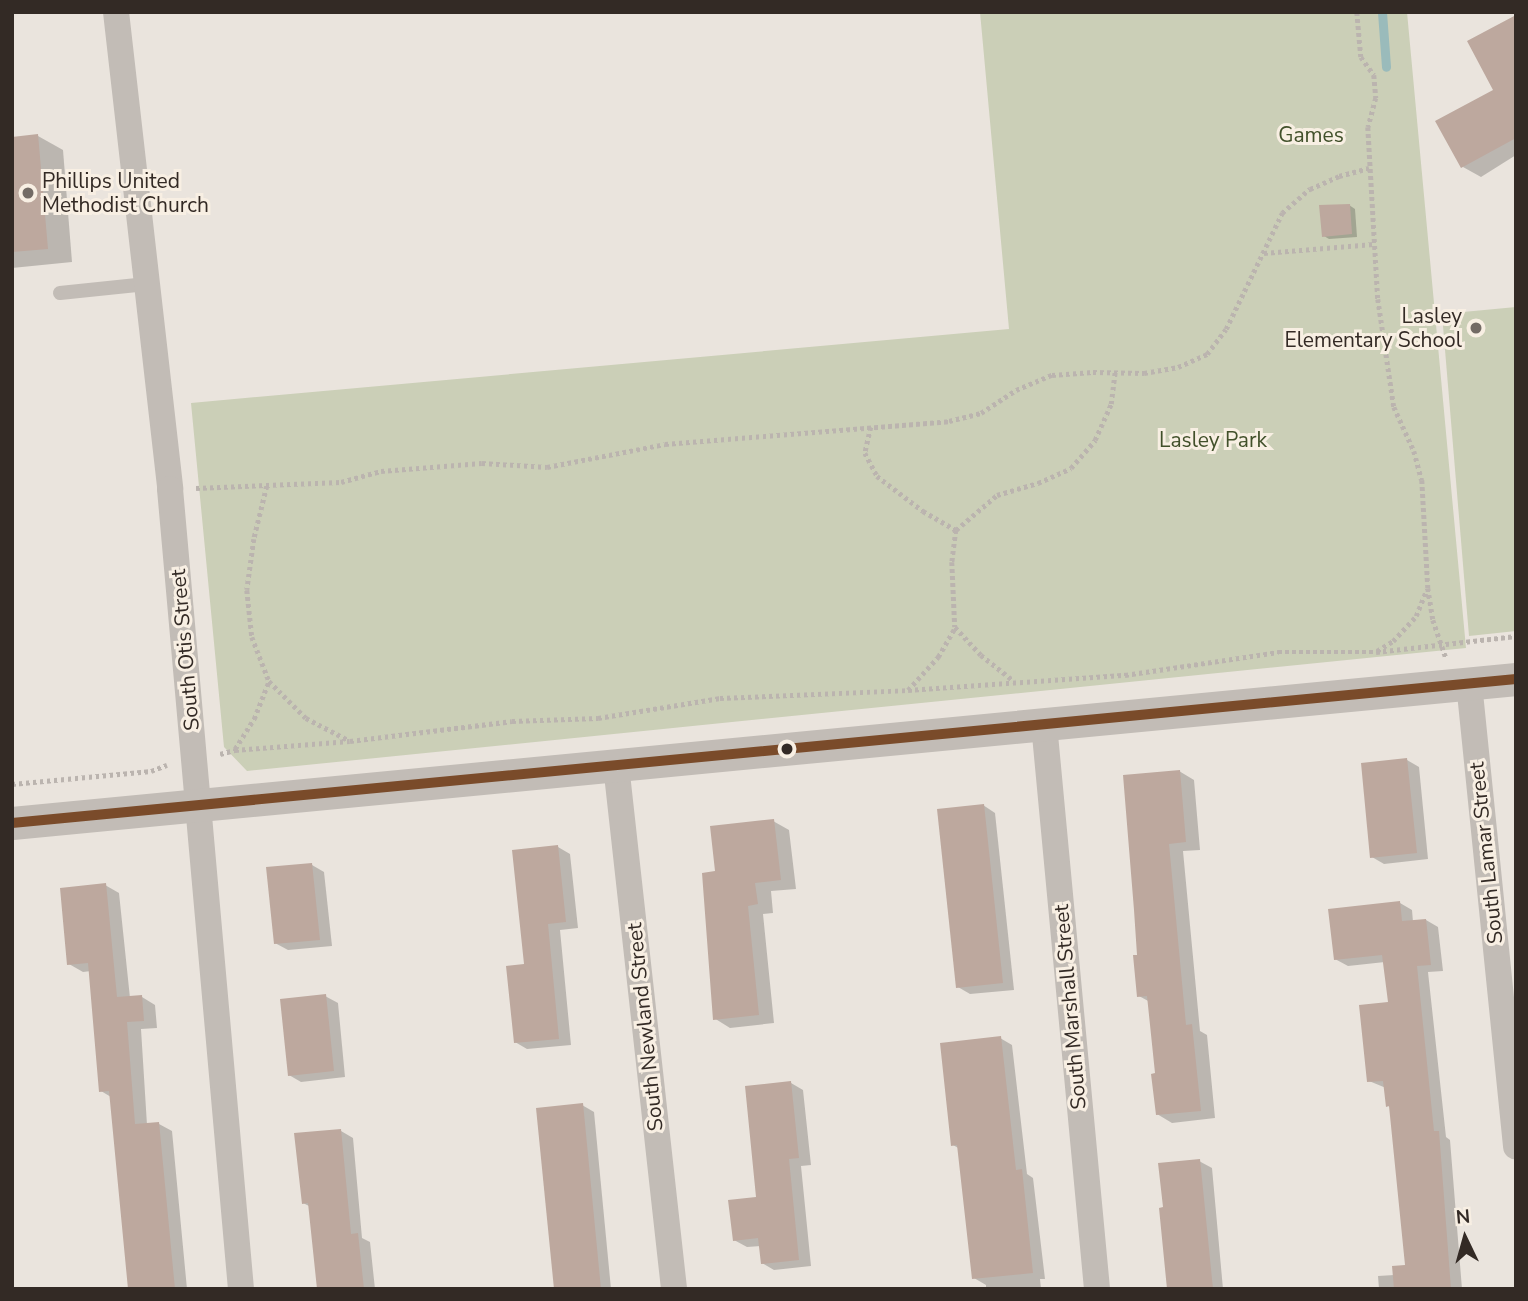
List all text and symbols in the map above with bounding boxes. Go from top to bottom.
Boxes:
park label: Games [1278,122,1344,148]
place label: Phillips United Methodist Church [42,168,209,218]
marker: Phillips United Methodist Church [20,185,36,201]
place label: Lasley Elementary School [1284,303,1462,353]
marker: Lasley Elementary School [1468,320,1484,336]
park label: Lasley Park [1159,427,1267,453]
street label: South Otis Street [165,568,205,732]
unlabelled marker [780,742,794,756]
street label: South Lamar Street [1464,761,1508,945]
street label: South Marshall Street [1048,903,1092,1111]
street label: South Newland Street [622,922,668,1132]
north arrow [1430,1203,1500,1273]
text: N [1455,1204,1471,1231]

